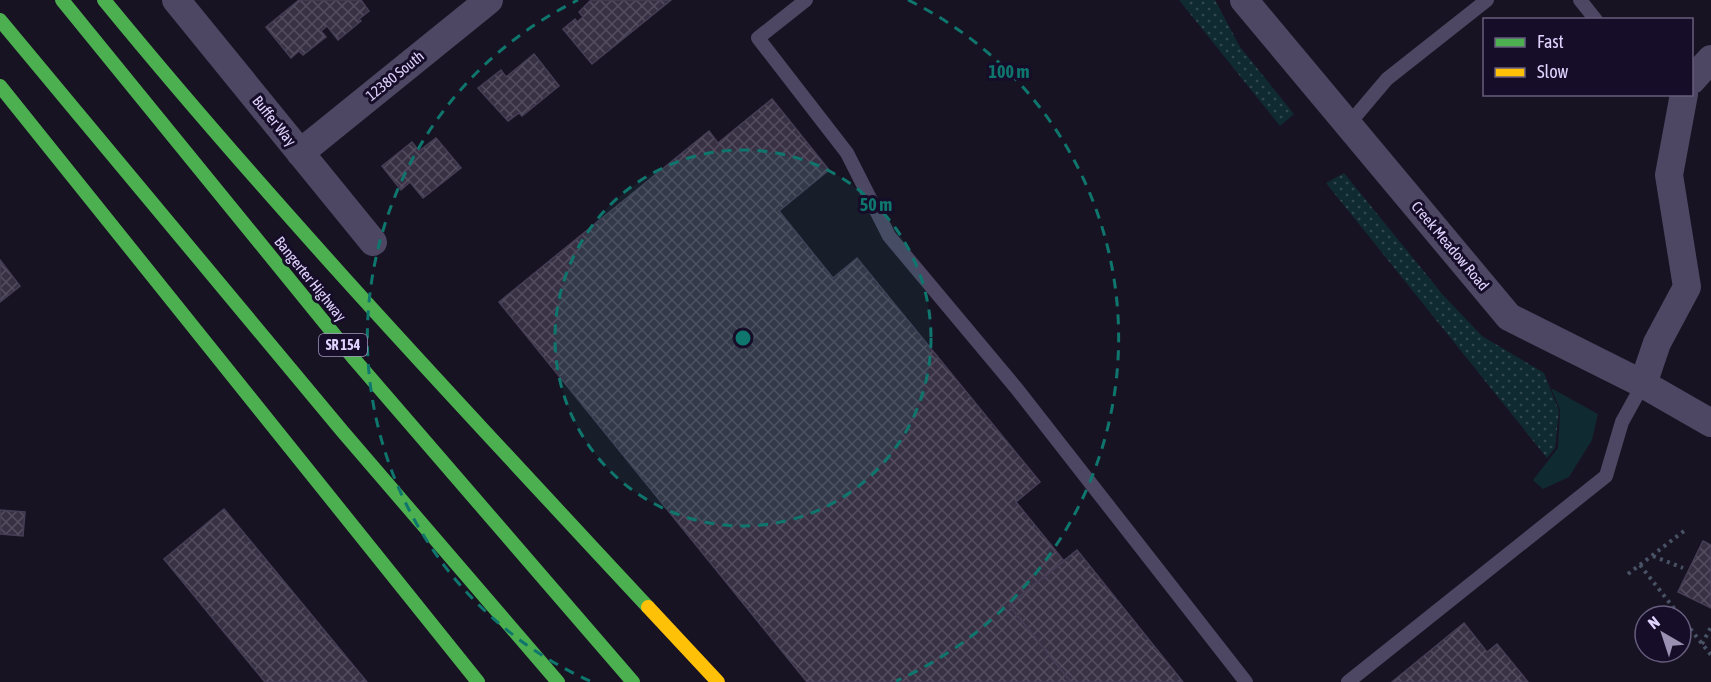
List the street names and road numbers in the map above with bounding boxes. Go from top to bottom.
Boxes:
street label: 12380 South [362,47,427,104]
street label: Buffer Way [249,92,300,149]
street label: Creek Meadow Road [1408,198,1493,294]
street label: Bangerter Highway [271,233,350,324]
road number: SR 154 [319,334,367,356]

